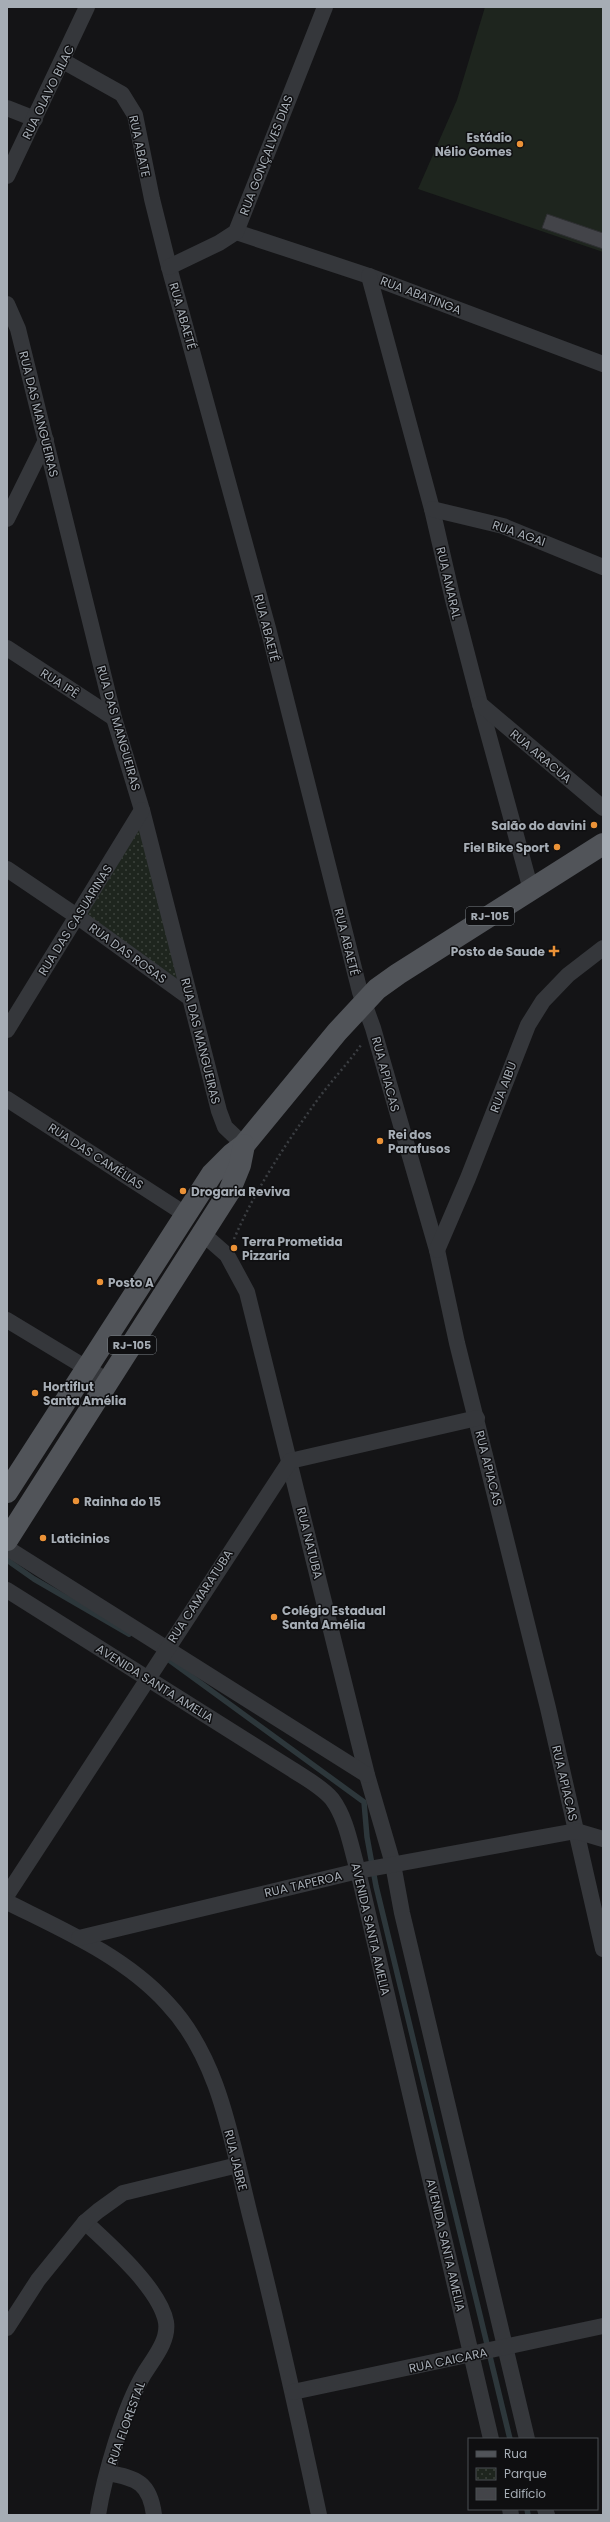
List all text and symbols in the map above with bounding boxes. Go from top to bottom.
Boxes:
street label: RUA OLAVO BILAC [18,42,78,142]
street label: RUA GONÇALVES DIAS [235,92,297,218]
street label: RUA ABATE [125,113,155,179]
place label: Estádio Nélio Gomes [435,129,512,160]
marker: Estádio Nélio Gomes [515,139,525,149]
street label: RUA ABATINGA [378,272,464,318]
street label: RUA ABAETÉ [165,280,201,352]
street label: RUA DAS MANGUEIRAS [15,349,63,479]
street label: RUA AGAI [490,516,548,550]
street label: RUA AMARAL [432,545,466,621]
street label: RUA ABAETÉ [250,592,284,664]
street label: RUA DAS MANGUEIRAS [93,663,145,793]
street label: RUA IPÊ [37,664,83,702]
street label: RUA ARACUA [507,725,575,787]
place label: Salão do davini [491,817,586,834]
marker: Salão do davini [589,820,599,830]
place label: Fiel Bike Sport [463,839,549,856]
marker: Fiel Bike Sport [552,842,562,852]
street label: RUA DAS CASUARINAS [34,861,116,979]
street label: RUA ABAETÉ [330,906,364,978]
road number: RJ-105 [466,907,514,925]
street label: RUA DAS ROSAS [86,919,170,987]
place label: Posto de Saude [451,943,546,960]
marker: Posto de Saude [548,945,560,957]
street label: RUA DAS MANGUEIRAS [177,976,225,1106]
street label: RUA APIACAS [368,1035,404,1113]
street label: RUA AIBU [486,1059,520,1115]
street label: RUA DAS CAMÉLIAS [45,1119,147,1193]
place label: Rei dos Parafusos [388,1126,451,1157]
marker: Rei dos Parafusos [375,1136,385,1146]
place label: Drogaria Reviva [191,1183,290,1200]
marker: Drogaria Reviva [178,1186,188,1196]
place label: Terra Prometida Pizzaria [242,1233,343,1264]
marker: Terra Prometida Pizzaria [229,1243,239,1253]
place label: Posto A [108,1274,154,1291]
marker: Posto A [95,1277,105,1287]
road number: RJ-105 [108,1336,156,1354]
place label: Hortiflut Santa Amélia [43,1378,126,1409]
marker: Hortiflut Santa Amélia [30,1388,40,1398]
street label: RUA APIACAS [471,1429,507,1507]
place label: Rainha do 15 [84,1493,161,1510]
marker: Rainha do 15 [71,1496,81,1506]
street label: RUA NATUBA [293,1505,327,1581]
place label: Laticinios [51,1530,110,1547]
marker: Laticinios [38,1533,48,1543]
street label: RUA CAMARATUBA [163,1546,237,1646]
place label: Colégio Estadual Santa Amélia [282,1602,386,1633]
marker: Colégio Estadual Santa Amélia [269,1612,279,1622]
street label: AVENIDA SANTA AMELIA [93,1640,217,1726]
street label: RUA APIACAS [548,1743,582,1823]
street label: AVENIDA SANTA AMELIA [347,1861,395,1997]
street label: RUA TAPEROA [263,1867,343,1901]
street label: RUA JABRE [220,2128,252,2192]
street label: AVENIDA SANTA AMELIA [422,2177,470,2313]
street label: RUA CAICARA [407,2343,489,2377]
street label: RUA FLORESTAL [103,2379,149,2467]
legend [468,2438,598,2510]
text: Rua [504,2445,527,2462]
text: Parque [504,2465,547,2482]
text: Edifício [504,2485,546,2502]

